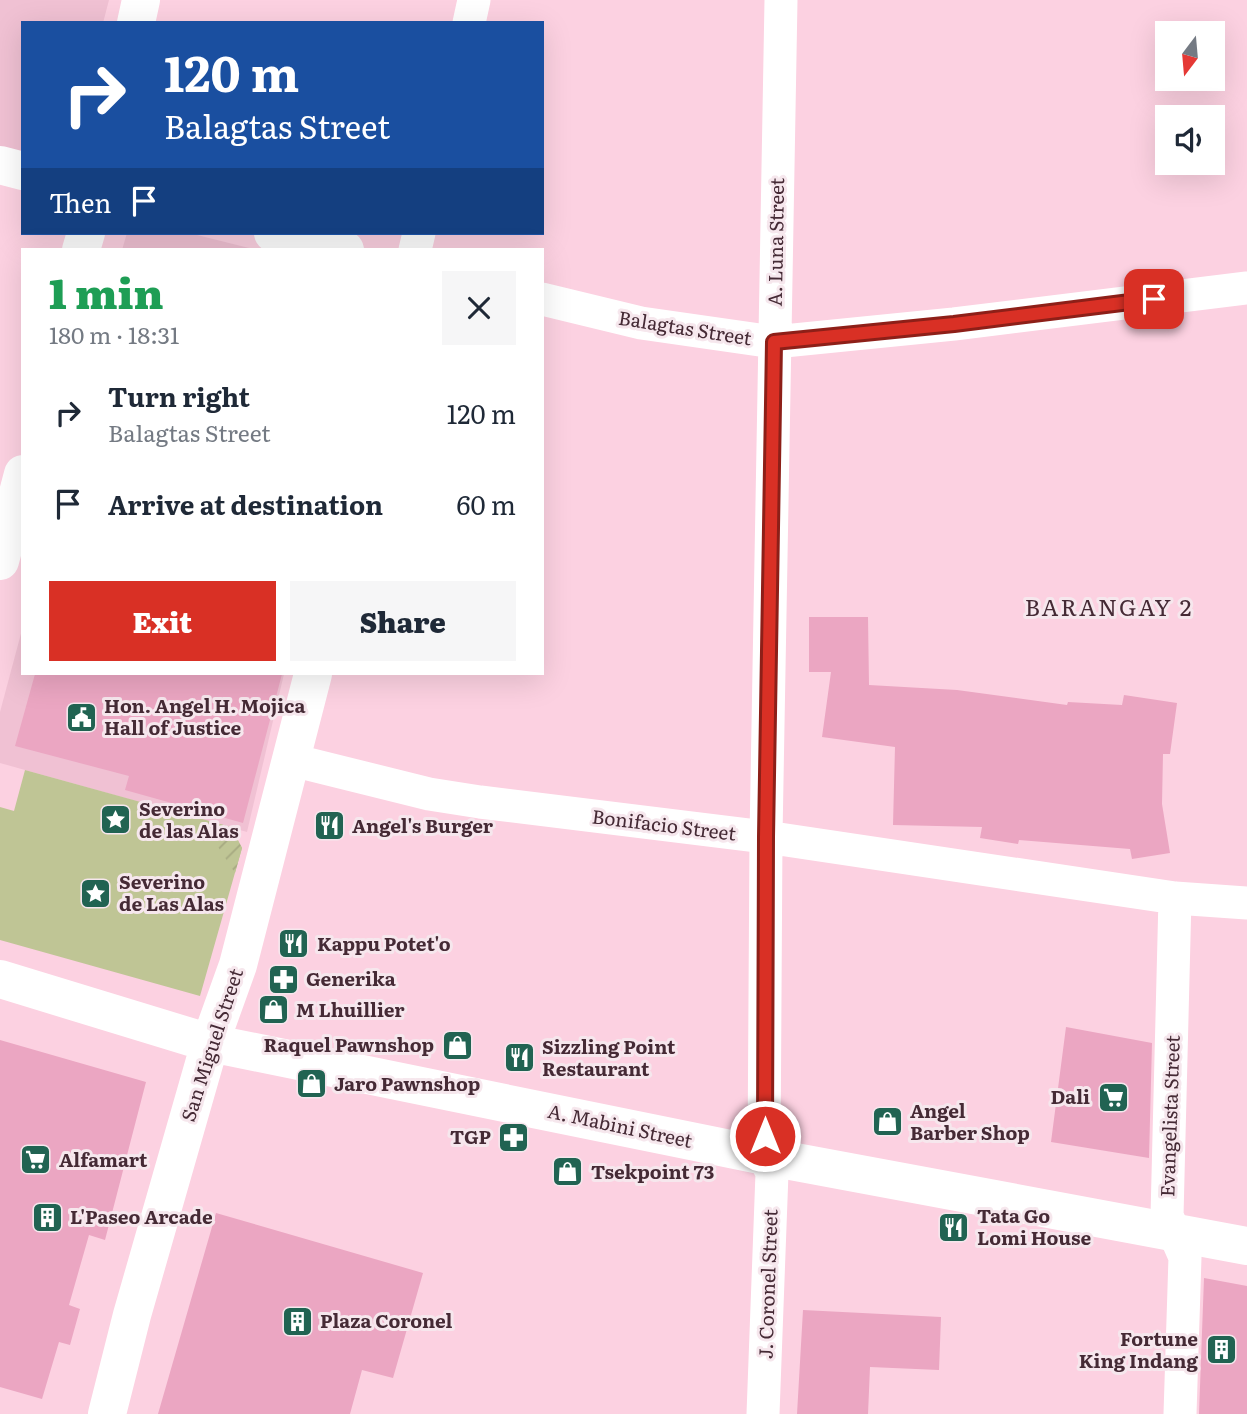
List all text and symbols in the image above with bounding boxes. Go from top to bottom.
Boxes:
north arrow [1155,21,1225,91]
map controls [1155,21,1225,175]
text: 120 m [164,34,299,107]
icon: right [49,49,140,140]
text: Balagtas Street [164,101,390,149]
button: sound [1155,105,1225,175]
street label: A. Luna Street [760,177,790,307]
text: Then [49,182,111,221]
icon: arrive [125,182,163,220]
text: 1 min [49,260,164,322]
pin [1124,269,1184,329]
button: close [442,271,516,345]
icon: arrive [1135,280,1173,318]
street label: Balagtas Street [617,303,754,351]
text: 180 m · 18:31 [49,317,179,351]
text: Turn right [108,376,250,415]
text: 120 m [447,393,516,432]
icon: right [49,394,87,432]
text: Balagtas Street [108,415,271,449]
text: Arrive at destination [108,484,383,523]
text: 60 m [457,484,516,523]
icon: arrive [49,485,87,523]
button: Exit [49,581,276,661]
button: Share [290,581,516,661]
district label: BARANGAY 2 [1025,589,1193,623]
place label: Hon. Angel H. Mojica Hall of Justice [104,691,305,741]
public building icon: Hon. Angel H. Mojica Hall of Justice [64,700,98,734]
place label: Severino de las Alas [139,794,239,844]
street label: Bonifacio Street [591,801,738,847]
place icon: Severino de las Alas [99,803,133,837]
restaurant icon: Angel's Burger [312,809,346,843]
place label: Angel's Burger [352,811,494,839]
place label: Severino de Las Alas [119,867,224,917]
place icon: Severino de Las Alas [79,876,113,910]
restaurant icon: Kappu Potet'o [277,927,311,961]
place label: Kappu Potet'o [317,929,451,957]
pharmacy icon: Generika [266,962,300,996]
street label: San Miguel Street [173,964,249,1125]
place label: Generika [306,964,396,992]
shop icon: M Lhuillier [256,993,290,1027]
place label: M Lhuillier [296,995,405,1023]
shop icon: Raquel Pawnshop [440,1028,474,1062]
place label: Raquel Pawnshop [264,1030,434,1058]
place label: Sizzling Point Restaurant [542,1032,676,1082]
street label: Evangelista Street [1152,1034,1186,1197]
restaurant icon: Sizzling Point Restaurant [502,1041,536,1075]
shop icon: Jaro Pawnshop [294,1067,328,1101]
place label: Jaro Pawnshop [334,1069,480,1097]
supermarket icon: Dali [1096,1080,1130,1114]
place label: Dali [1051,1082,1090,1110]
street label: A. Mabini Street [545,1096,696,1154]
place label: Angel Barber Shop [910,1096,1030,1146]
position arrow [728,1099,802,1173]
shop icon: Angel Barber Shop [870,1105,904,1139]
pharmacy icon: TGP [497,1120,531,1154]
place label: TGP [450,1122,491,1150]
supermarket icon: Alfamart [19,1143,53,1177]
place label: Alfamart [59,1145,148,1173]
shop icon: Tsekpoint 73 [551,1155,585,1189]
place label: Tsekpoint 73 [591,1157,714,1185]
building icon: L'Paseo Arcade [30,1200,64,1234]
place label: Tata Go Lomi House [977,1201,1092,1251]
place label: L'Paseo Arcade [70,1202,213,1230]
street label: J. Coronel Street [750,1208,784,1359]
restaurant icon: Tata Go Lomi House [937,1210,971,1244]
building icon: Plaza Coronel [280,1304,314,1338]
place label: Plaza Coronel [320,1306,453,1334]
place label: Fortune King Indang [1079,1324,1198,1374]
building icon: Fortune King Indang [1204,1333,1238,1367]

